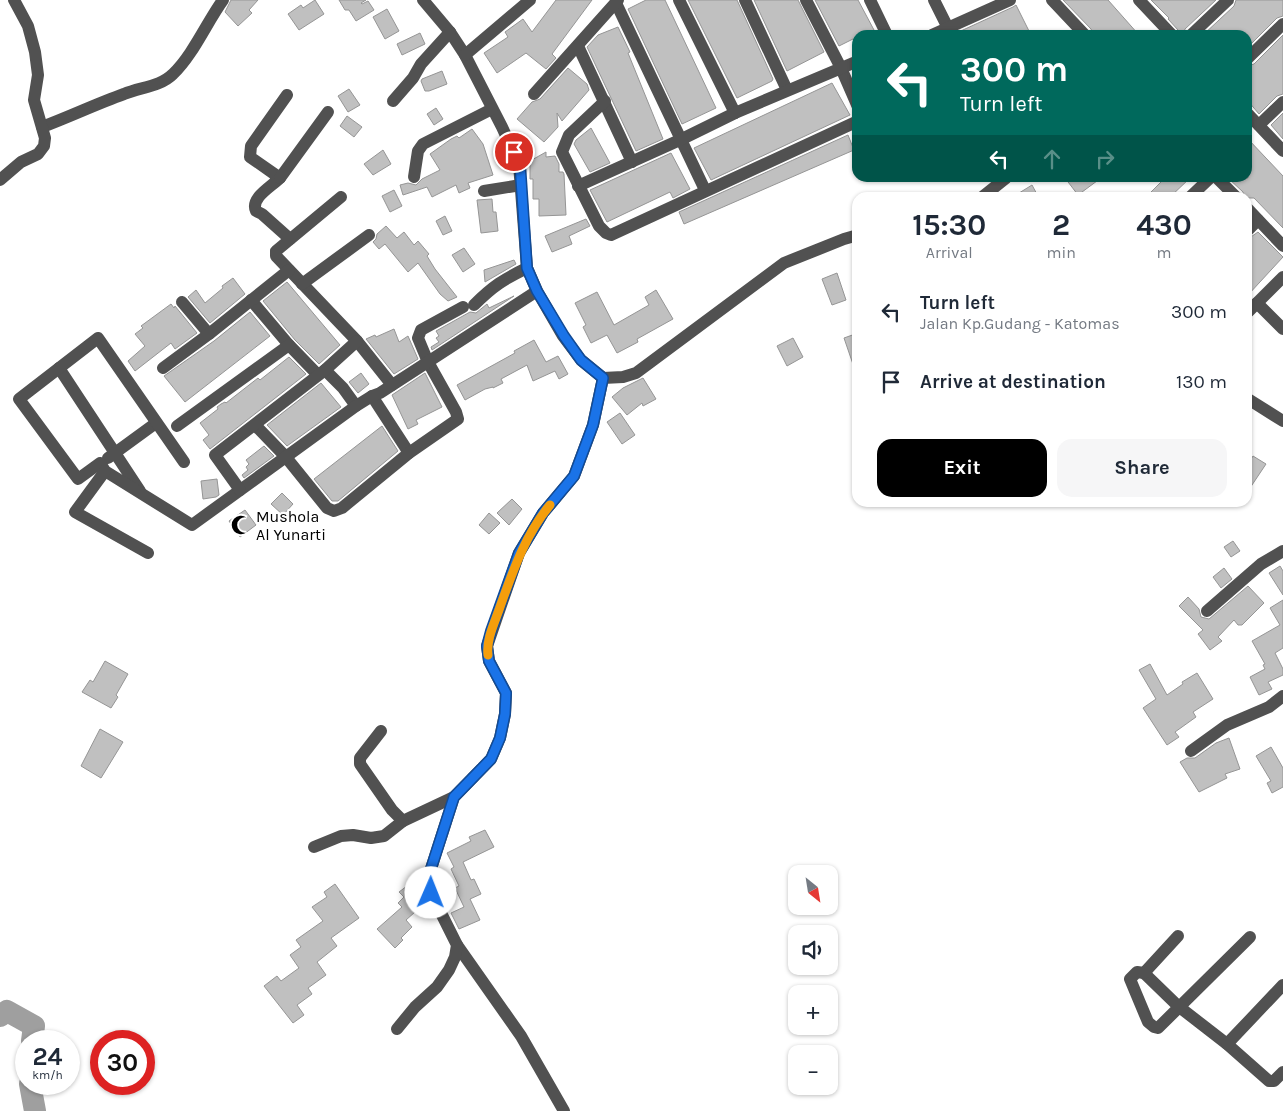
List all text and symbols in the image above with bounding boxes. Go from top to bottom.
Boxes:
text: 300 m [960,49,1068,90]
icon: left [877,50,942,115]
text: Turn left [960,91,1043,117]
pin [493,131,535,173]
icon: arrive [500,138,528,166]
icon: left [985,145,1013,173]
icon: ahead [1038,145,1066,173]
icon: right [1091,145,1119,173]
text: 15:30 [912,207,986,243]
text: 2 [1052,207,1070,243]
text: 430 [1136,207,1192,243]
text: Arrival [926,243,973,262]
text: min [1046,243,1076,262]
text: m [1156,243,1171,262]
text: Turn left [920,292,995,314]
icon: left [877,298,905,326]
text: 300 m [1171,301,1227,323]
text: Jalan Kp.Gudang - Katomas [920,314,1120,333]
icon: arrive [877,368,905,396]
text: Arrive at destination [920,371,1106,393]
text: 130 m [1176,371,1227,393]
button: Exit [877,439,1047,497]
button: Share [1057,439,1227,497]
place label: Mushola Al Yunarti [256,507,326,544]
mosque icon: Mushola Al Yunarti [230,514,252,536]
north arrow [788,865,838,915]
map controls [788,865,838,1095]
position arrow [404,866,456,918]
button: sound [788,925,838,975]
button: + [788,985,838,1035]
speed limit sign: 30 [90,1030,155,1095]
text: 24 [32,1042,63,1071]
button: − [788,1045,838,1095]
text: km/h [32,1068,63,1082]

